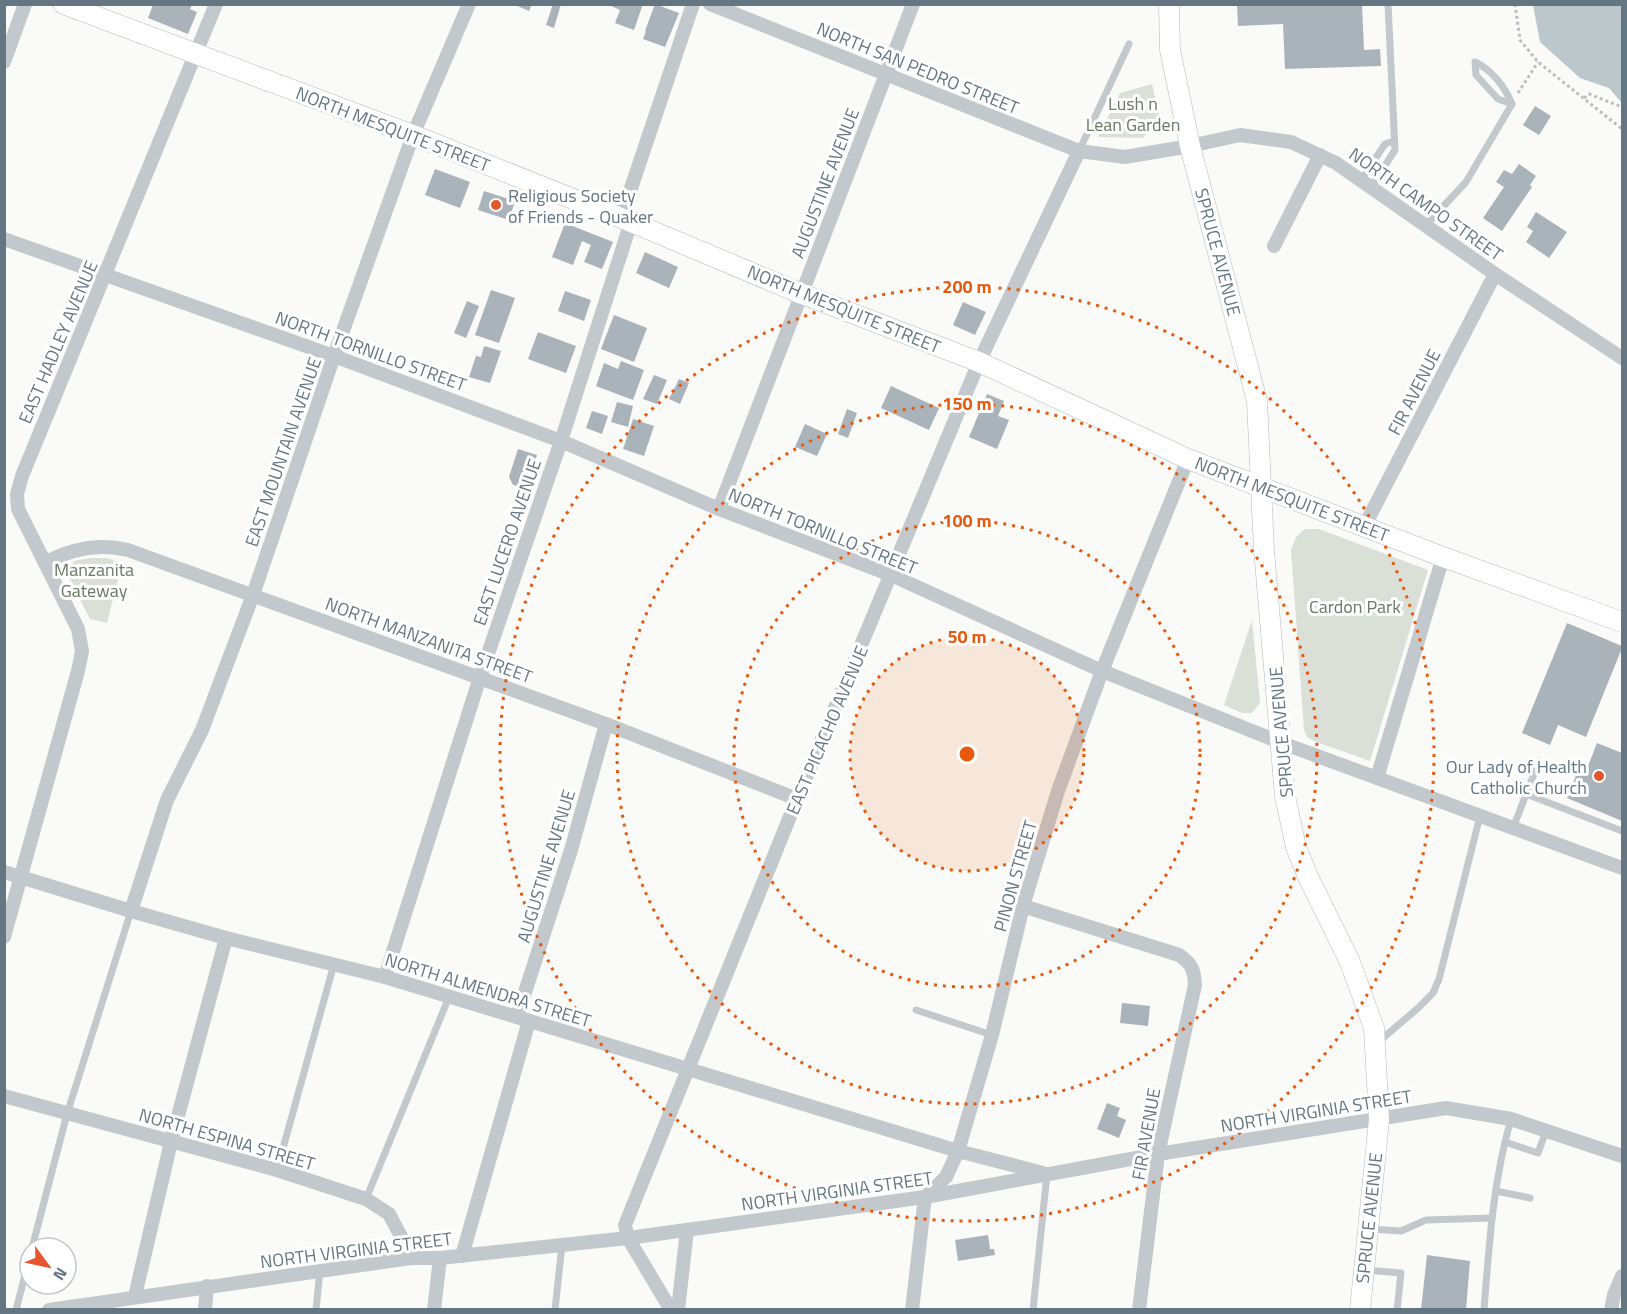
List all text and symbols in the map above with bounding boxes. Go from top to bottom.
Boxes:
street label: NORTH SAN PEDRO STREET [813,15,1024,121]
street label: NORTH MESQUITE STREET [292,79,495,179]
park label: Lush n Lean Garden [1086,90,1180,138]
street label: AUGUSTINE AVENUE [784,104,866,262]
street label: NORTH CAMPO STREET [1344,141,1509,268]
place label: Religious Society of Friends - Quaker [508,182,653,230]
street label: SPRUCE AVENUE [1188,185,1248,319]
marker: Religious Society of Friends - Quaker [489,198,503,212]
street label: EAST HADLEY AVENUE [11,256,105,428]
street label: NORTH MESQUITE STREET [743,258,945,360]
text: 200 m [942,273,992,300]
street label: NORTH TORNILLO STREET [272,304,471,398]
street label: FIR AVENUE [1381,344,1447,440]
street label: EAST MOUNTAIN AVENUE [238,354,328,550]
text: 150 m [942,390,992,417]
street label: NORTH MESQUITE STREET [1191,449,1394,549]
street label: EAST LUCERO AVENUE [466,455,548,629]
street label: NORTH TORNILLO STREET [724,481,922,581]
text: 100 m [942,507,992,534]
park label: Manzanita Gateway [54,556,134,604]
street label: NORTH MANZANITA STREET [322,590,537,690]
park label: Cardon Park [1309,593,1401,620]
text: 50 m [947,623,987,650]
street label: EAST PICACHO AVENUE [779,641,875,819]
street label: SPRUCE AVENUE [1262,665,1300,799]
centre of rings [957,744,977,764]
place label: Our Lady of Health Catholic Church [1446,753,1587,801]
marker: Our Lady of Health Catholic Church [1592,769,1606,783]
street label: AUGUSTINE AVENUE [510,786,582,946]
street label: PINON STREET [986,817,1044,935]
street label: NORTH ALMENDRA STREET [382,946,595,1034]
street label: NORTH VIRGINIA STREET [1219,1082,1414,1139]
street label: FIR AVENUE [1125,1086,1167,1182]
street label: NORTH ESPINA STREET [136,1101,319,1177]
street label: SPRUCE AVENUE [1349,1151,1389,1285]
street label: NORTH VIRGINIA STREET [740,1164,935,1218]
street label: NORTH VIRGINIA STREET [259,1225,454,1275]
north arrow [18,1236,78,1296]
text: N [47,1263,74,1285]

